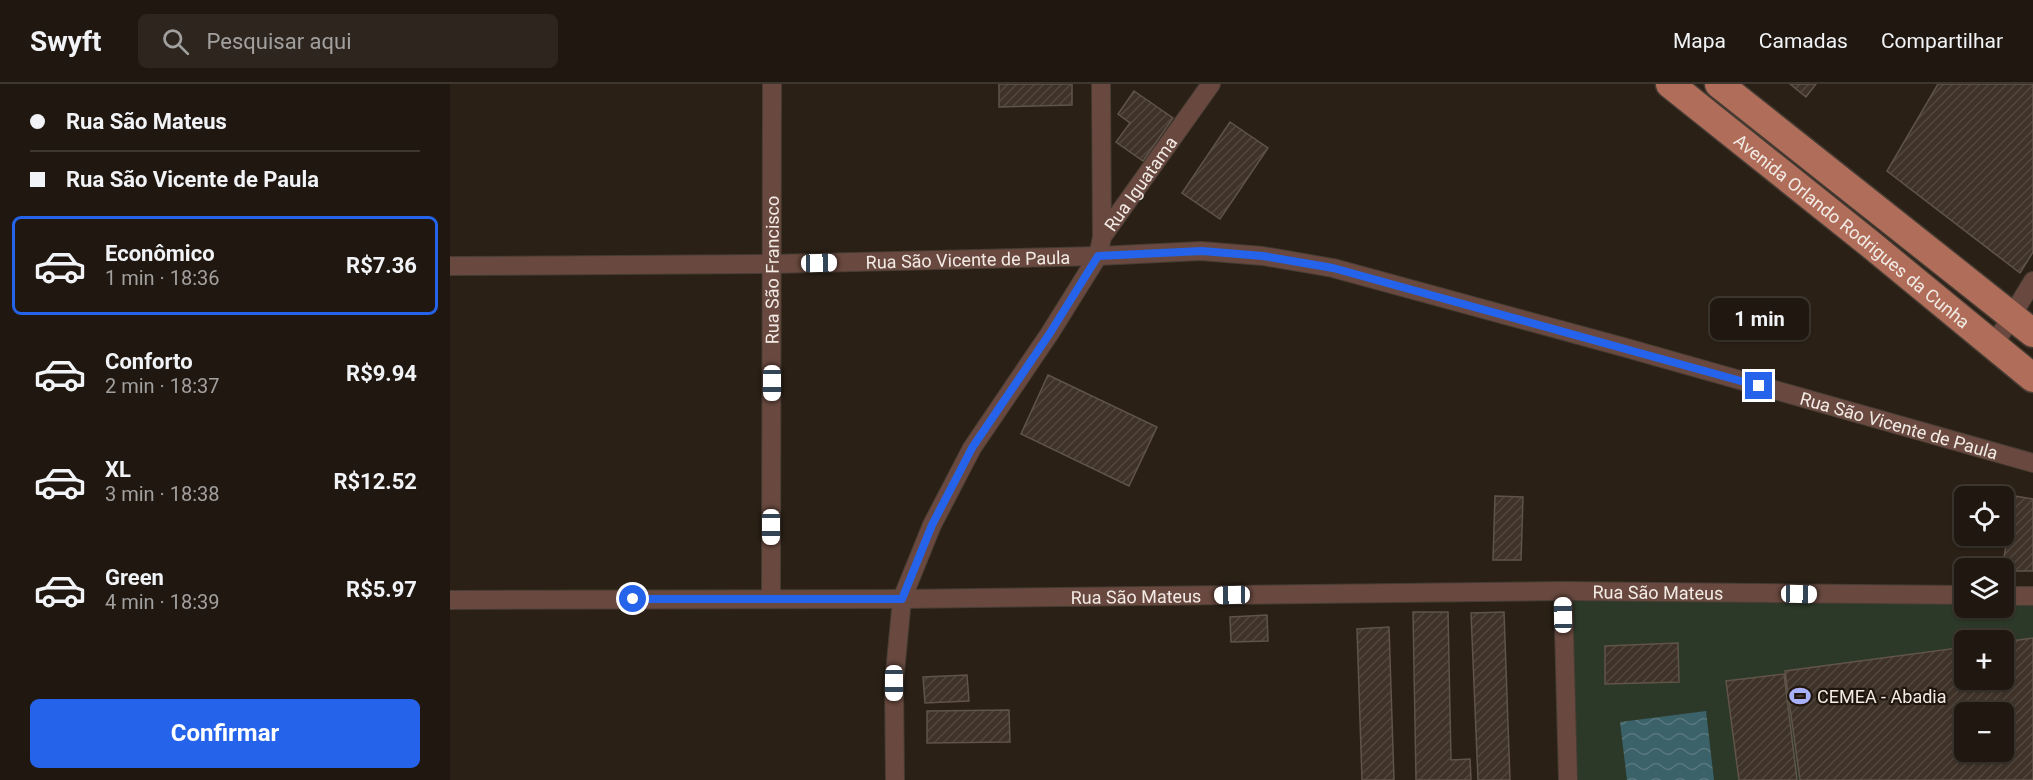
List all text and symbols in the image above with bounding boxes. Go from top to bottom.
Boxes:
search box [138,14,558,68]
text: Swyft [30,25,102,58]
icon: search [159,25,192,58]
text: Pesquisar aqui [207,29,352,54]
text: Mapa [1673,29,1726,53]
text: Camadas [1759,29,1848,53]
text: Compartilhar [1881,29,2003,53]
text: Rua São Mateus [66,109,227,134]
street label: Avenida Orlando Rodrigues da Cunha [1730,129,1974,332]
street label: Rua Iguatama [1099,132,1181,235]
text: Rua São Vicente de Paula [66,167,319,192]
street label: Rua São Francisco [761,196,782,344]
icon: car [33,239,87,293]
text: Econômico [105,241,215,266]
street label: Rua São Vicente de Paula [865,246,1070,272]
text: R$7.36 [346,253,417,278]
car [801,254,837,272]
text: 1 min · 18:36 [105,266,220,290]
callout: 1 min [1710,299,1808,341]
text: 1 min [1734,307,1785,331]
icon: car [33,347,87,401]
text: Conforto [105,349,193,374]
text: R$9.94 [346,361,417,386]
car [763,365,781,401]
route end [1745,372,1772,399]
text: 2 min · 18:37 [105,374,220,398]
street label: Rua São Vicente de Paula [1798,387,2000,463]
icon: car [33,455,87,509]
text: XL [105,457,131,482]
text: R$12.52 [333,469,417,494]
text: 3 min · 18:38 [105,482,220,506]
map controls [1954,486,2014,762]
button: locate [1954,486,2014,546]
car [762,509,780,545]
button: layers [1954,558,2014,618]
icon: car [33,563,87,617]
text: Green [105,565,164,590]
text: R$5.97 [346,577,417,602]
street label: Rua São Mateus [1592,581,1723,603]
route start [619,585,646,612]
street label: Rua São Mateus [1071,585,1201,607]
car [1781,585,1817,603]
car [1214,586,1250,604]
text: 4 min · 18:39 [105,590,220,614]
car [1554,597,1572,633]
button: + [1954,630,2014,690]
car [885,665,903,701]
sports icon: CEMEA - Abadia [1788,684,1812,708]
place label: CEMEA - Abadia [1817,686,1947,707]
button: Confirmar [30,699,420,768]
button: − [1954,702,2014,762]

